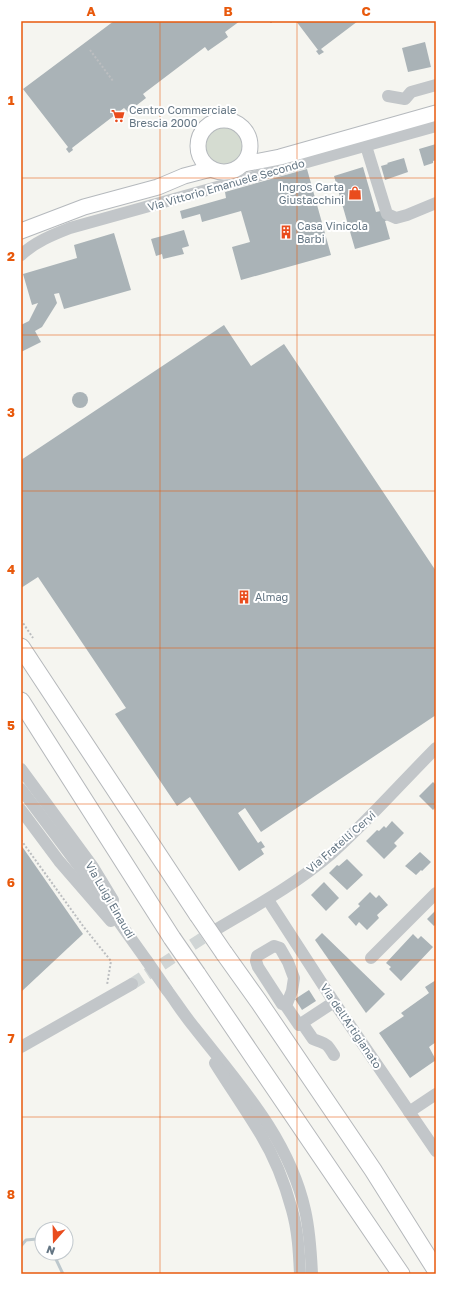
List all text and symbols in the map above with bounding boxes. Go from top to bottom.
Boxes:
text: A [86,3,96,19]
text: B [223,3,233,19]
text: C [361,3,371,19]
text: 1 [8,92,15,108]
place label: Centro Commerciale Brescia 2000 [129,103,237,129]
supermarket icon: Centro Commerciale Brescia 2000 [110,108,126,124]
street label: Via Vittorio Emanuele Secondo [146,156,306,213]
place label: Ingros Carta Giustacchini [279,180,344,206]
shop icon: Ingros Carta Giustacchini [347,185,363,201]
place label: Casa Vinicola Barbi [297,219,368,245]
building icon: Casa Vinicola Barbi [278,224,294,240]
text: 2 [7,248,15,264]
text: 3 [7,404,15,420]
text: 4 [7,561,15,577]
building icon: Almag [236,589,252,605]
place label: Almag [255,590,288,603]
text: 5 [7,717,15,733]
street label: Via Fratelli Cervi [303,808,378,875]
street label: Via Luigi Einaudi [83,859,138,940]
text: 6 [7,874,15,890]
street label: Via dell'Artigianato [318,981,385,1071]
text: 7 [7,1030,15,1046]
text: 8 [7,1186,15,1202]
north arrow [34,1221,74,1261]
text: N [44,1243,57,1258]

